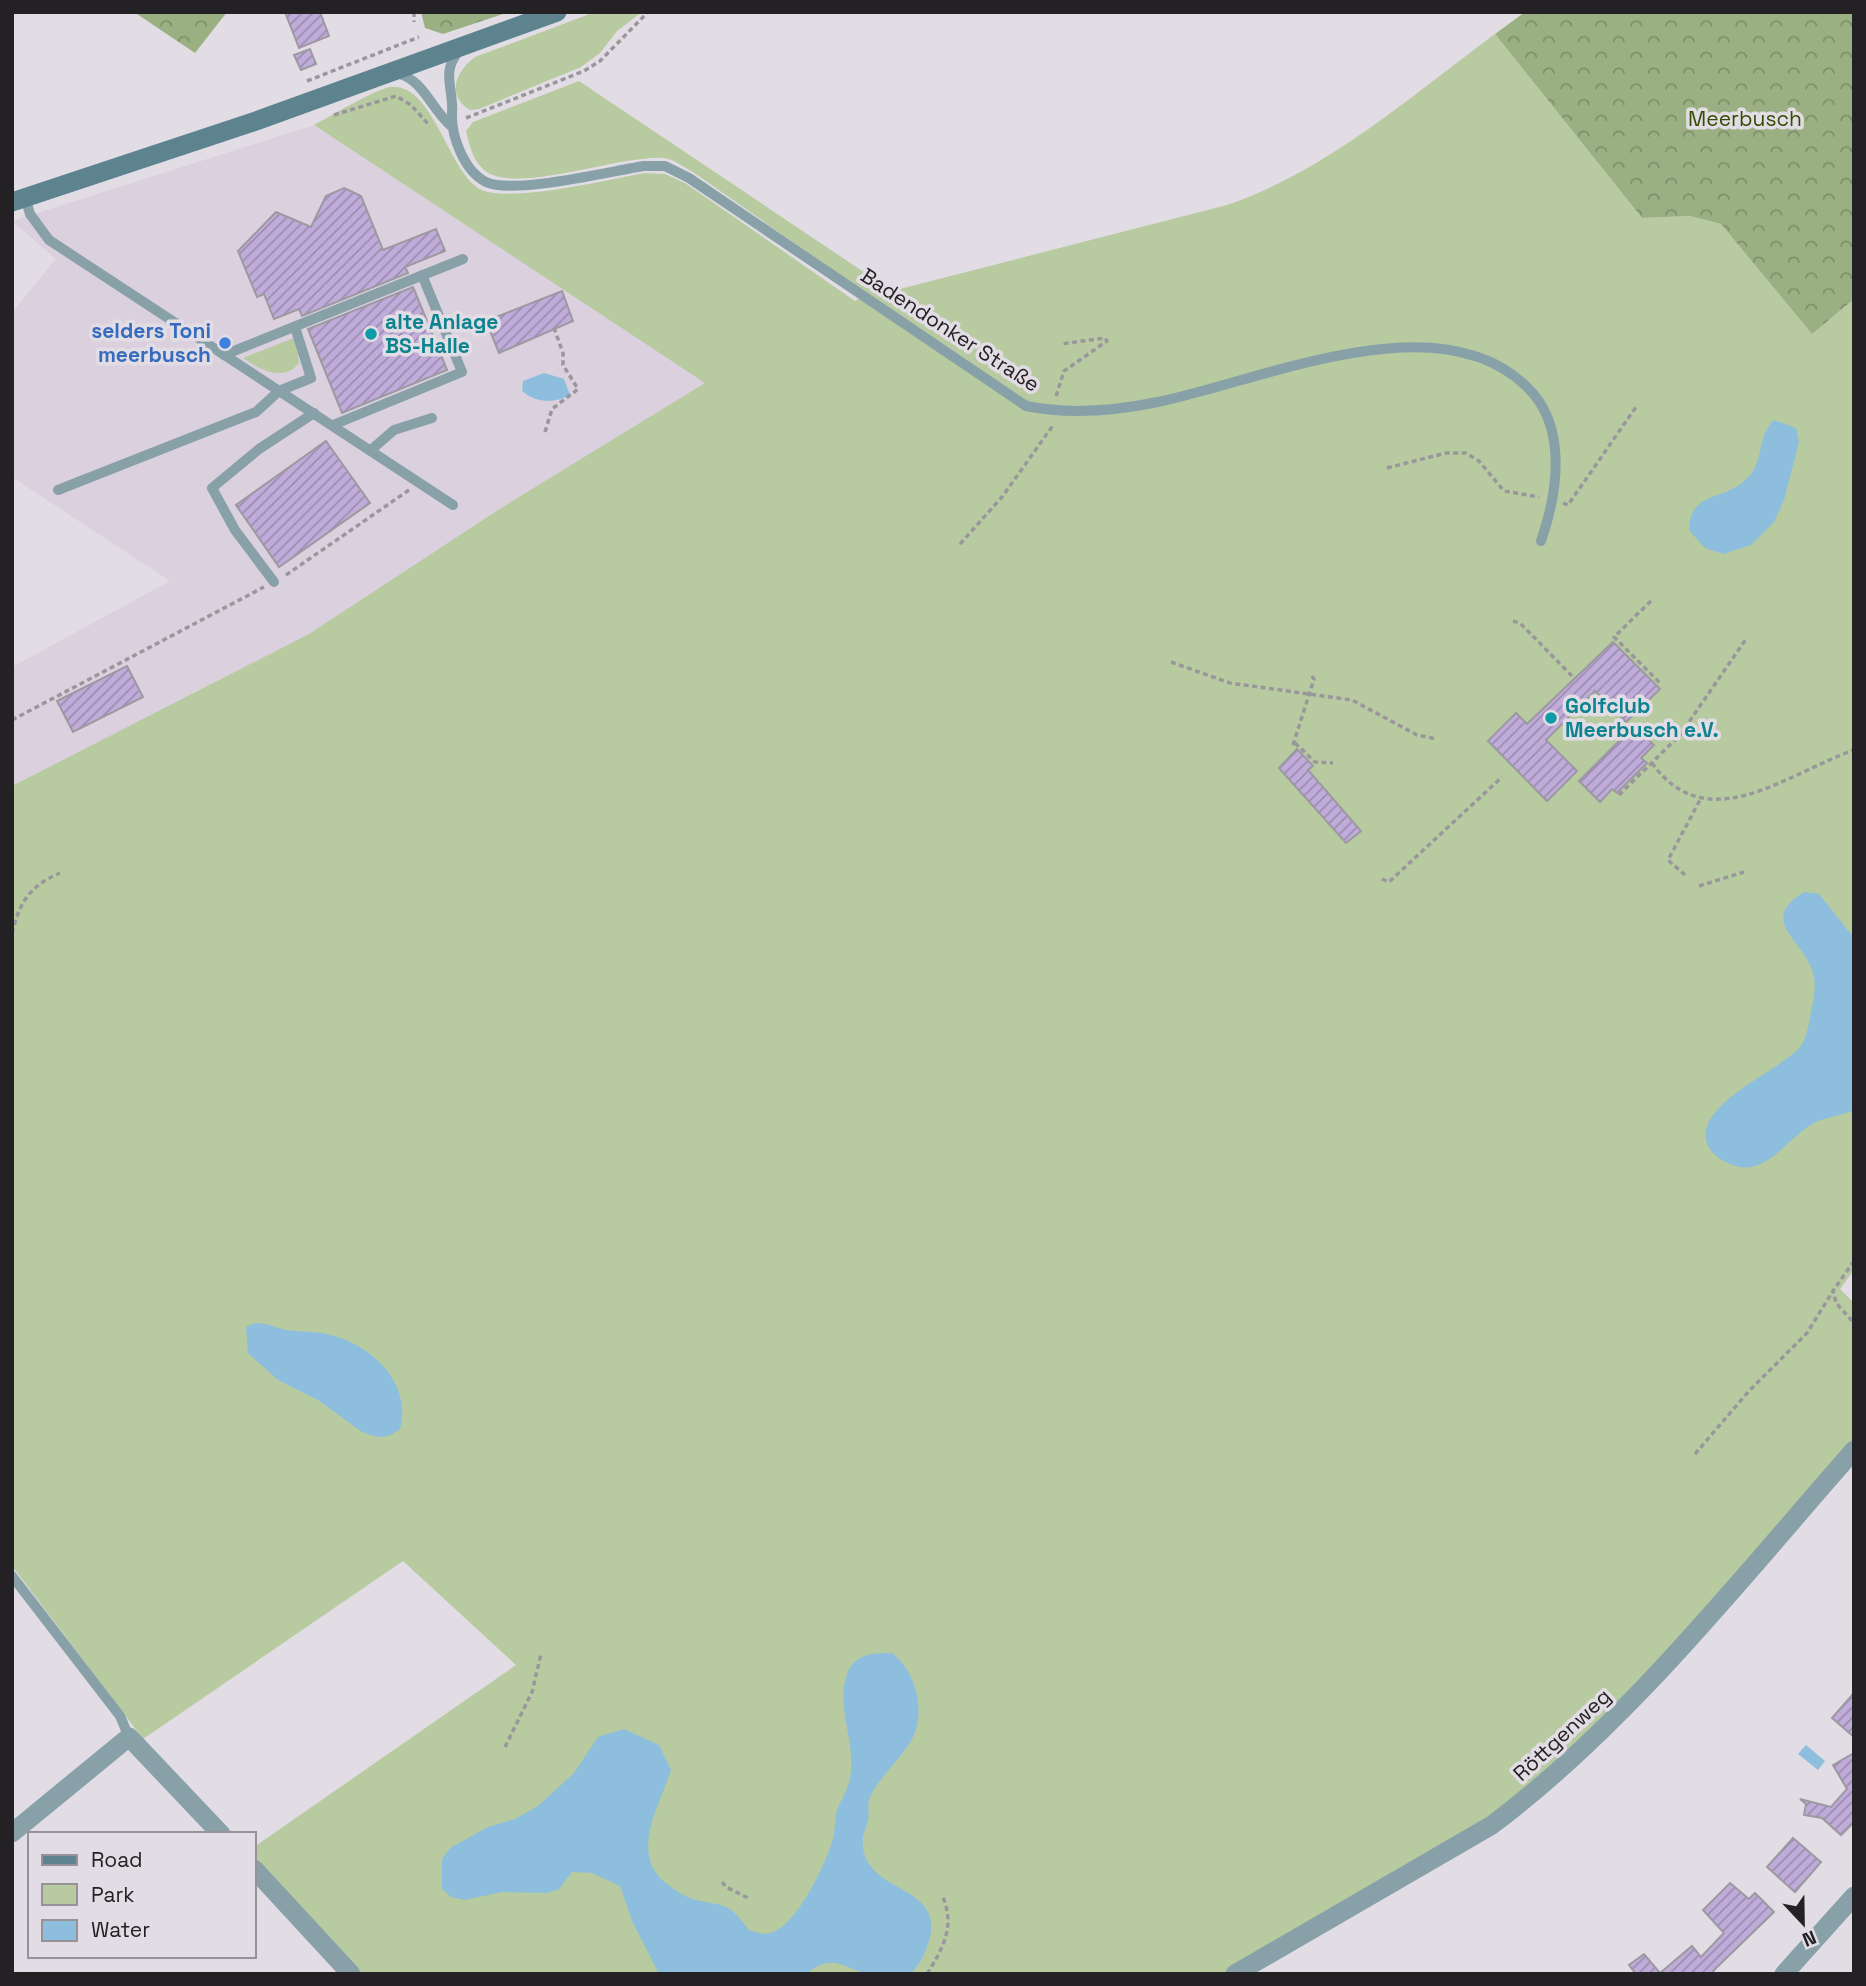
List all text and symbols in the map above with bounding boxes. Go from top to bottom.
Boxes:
park label: Meerbusch [1688,105,1802,132]
street label: Badendonker Straße [856,262,1045,398]
place label: alte Anlage BS-Halle [385,308,498,359]
place label: selders Toni meerbusch [91,317,211,368]
marker: alte Anlage BS-Halle [363,326,379,342]
marker: selders Toni meerbusch [217,335,233,351]
place label: Golfclub Meerbusch e.V. [1565,692,1719,743]
marker: Golfclub Meerbusch e.V. [1543,710,1559,726]
street label: Röttgenweg [1507,1683,1616,1787]
legend [28,1832,256,1958]
text: Road [91,1846,143,1873]
text: Park [91,1881,135,1908]
north arrow [1768,1888,1838,1958]
text: Water [91,1916,150,1943]
text: N [1799,1924,1820,1952]

